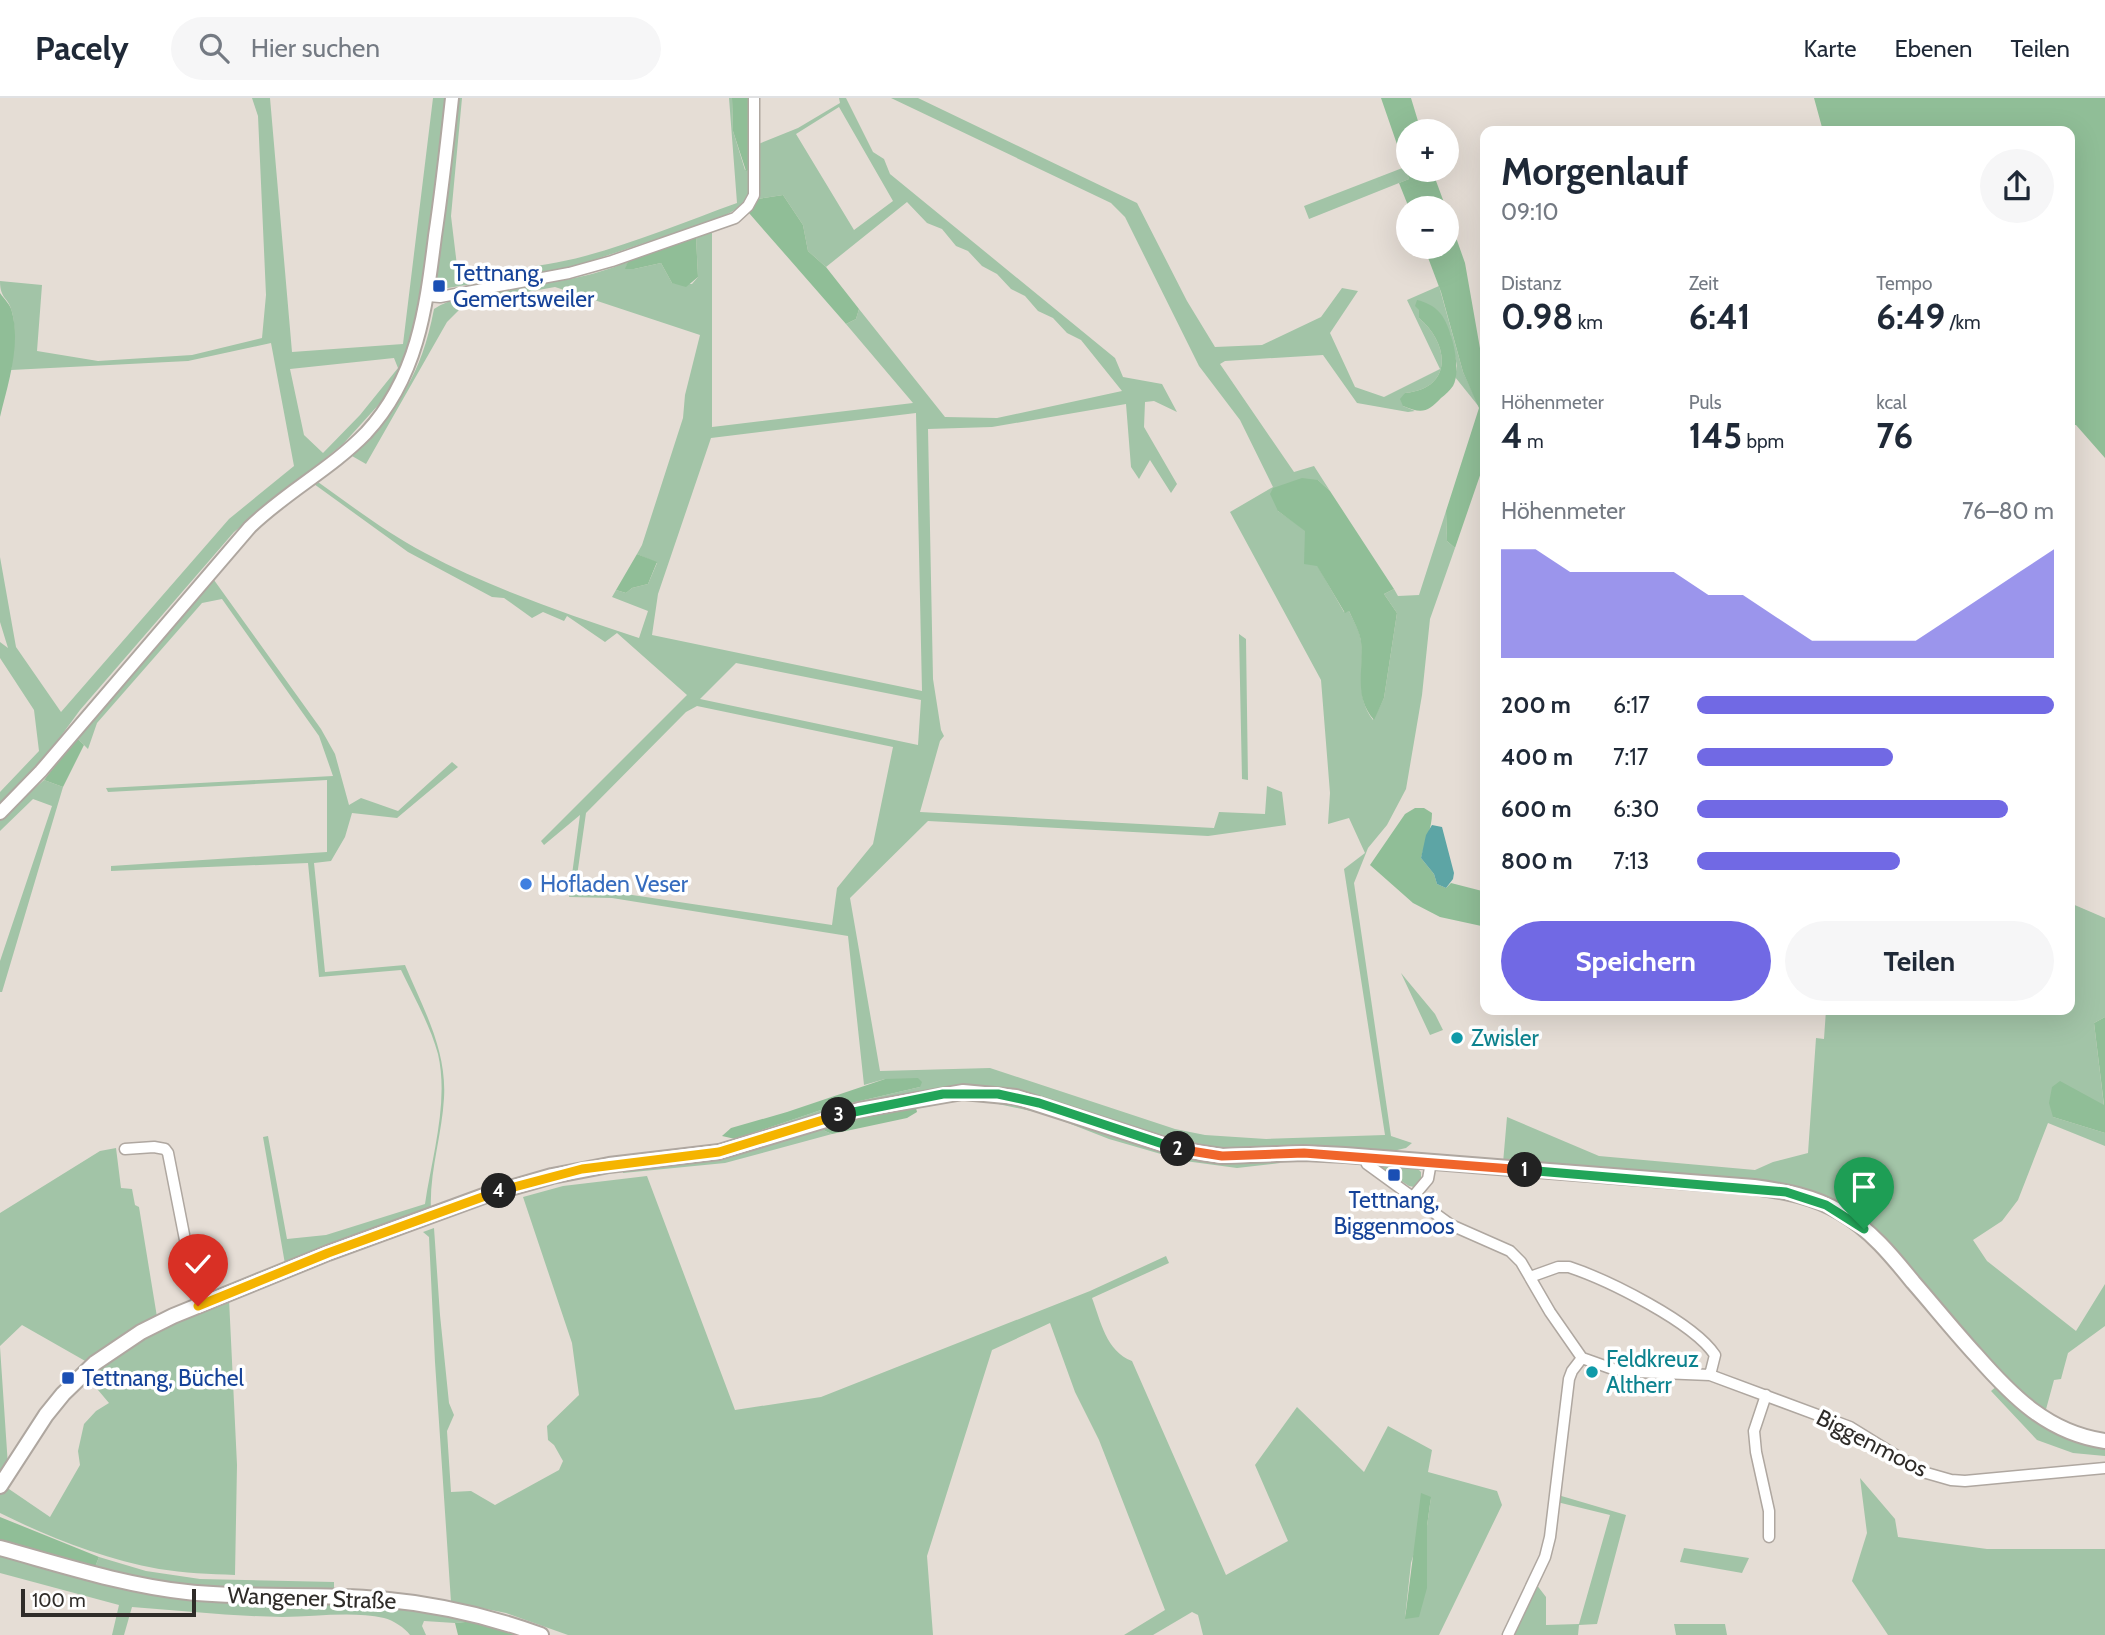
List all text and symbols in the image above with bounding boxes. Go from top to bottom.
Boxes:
search box [171,17,661,80]
text: Pacely [35,28,129,68]
icon: search [195,29,233,67]
text: Hier suchen [251,32,380,64]
text: Karte [1803,34,1856,63]
text: Ebenen [1894,34,1972,63]
text: Teilen [2010,34,2070,63]
map controls [1396,119,1459,259]
button: + [1396,119,1459,182]
text: Morgenlauf [1501,148,1688,195]
button: share [1980,149,2054,223]
button: − [1396,196,1459,259]
text: 09:10 [1501,198,1558,226]
place label: Tettnang, Gemertsweiler [453,259,595,313]
text: Distanz [1501,272,1562,295]
text: Zeit [1689,272,1719,295]
text: Tempo [1876,272,1932,295]
marker: Tettnang, Gemertsweiler [431,278,447,294]
text: 0.98 [1501,295,1573,338]
text: 6:41 [1689,295,1750,338]
text: 6:49 [1876,295,1945,338]
text: km [1573,311,1603,334]
text: /km [1945,311,1981,334]
text: Höhenmeter [1501,391,1604,414]
text: Puls [1689,391,1722,414]
text: kcal [1876,391,1907,414]
text: 4 [1501,414,1523,457]
text: 145 [1689,414,1742,457]
text: 76 [1876,414,1913,457]
text: m [1523,430,1544,453]
text: bpm [1742,430,1784,453]
text: Höhenmeter [1501,497,1625,525]
text: 76–80 m [1962,497,2054,525]
text: 200 m [1501,691,1571,719]
text: 6:17 [1613,691,1650,719]
text: 400 m [1501,743,1573,771]
text: 7:17 [1613,743,1648,771]
text: 600 m [1501,795,1572,823]
text: 6:30 [1613,795,1659,823]
text: 800 m [1501,847,1573,875]
text: 7:13 [1613,847,1649,875]
place label: Hofladen Veser [540,870,689,898]
marker: Hofladen Veser [518,876,534,892]
button: Speichern [1501,921,1771,1001]
button: Teilen [1785,921,2054,1001]
place label: Zwisler [1471,1024,1539,1052]
marker: Zwisler [1449,1030,1465,1046]
pin: 3 [822,1098,856,1132]
text: 3 [833,1103,844,1126]
pin: 2 [1160,1132,1196,1166]
text: 2 [1172,1137,1183,1160]
pin: 1 [1508,1152,1542,1188]
pin [1834,1157,1894,1229]
text: 1 [1521,1158,1528,1181]
marker: Tettnang, Biggenmoos [1386,1167,1402,1183]
icon: arrive [1845,1168,1883,1206]
pin: 4 [482,1174,516,1208]
text: 4 [493,1179,504,1202]
place label: Tettnang, Biggenmoos [1333,1186,1455,1240]
pin [168,1234,228,1306]
icon: check [179,1245,217,1283]
place label: Feldkreuz Altherr [1606,1345,1699,1399]
place label: Tettnang, Büchel [82,1364,244,1392]
marker: Feldkreuz Altherr [1584,1364,1600,1380]
marker: Tettnang, Büchel [60,1370,76,1386]
street label: Biggenmoos [1812,1403,1932,1483]
street label: Wangener Straße [227,1581,397,1615]
scale bar [21,1586,196,1618]
text: 100 m [32,1589,86,1612]

